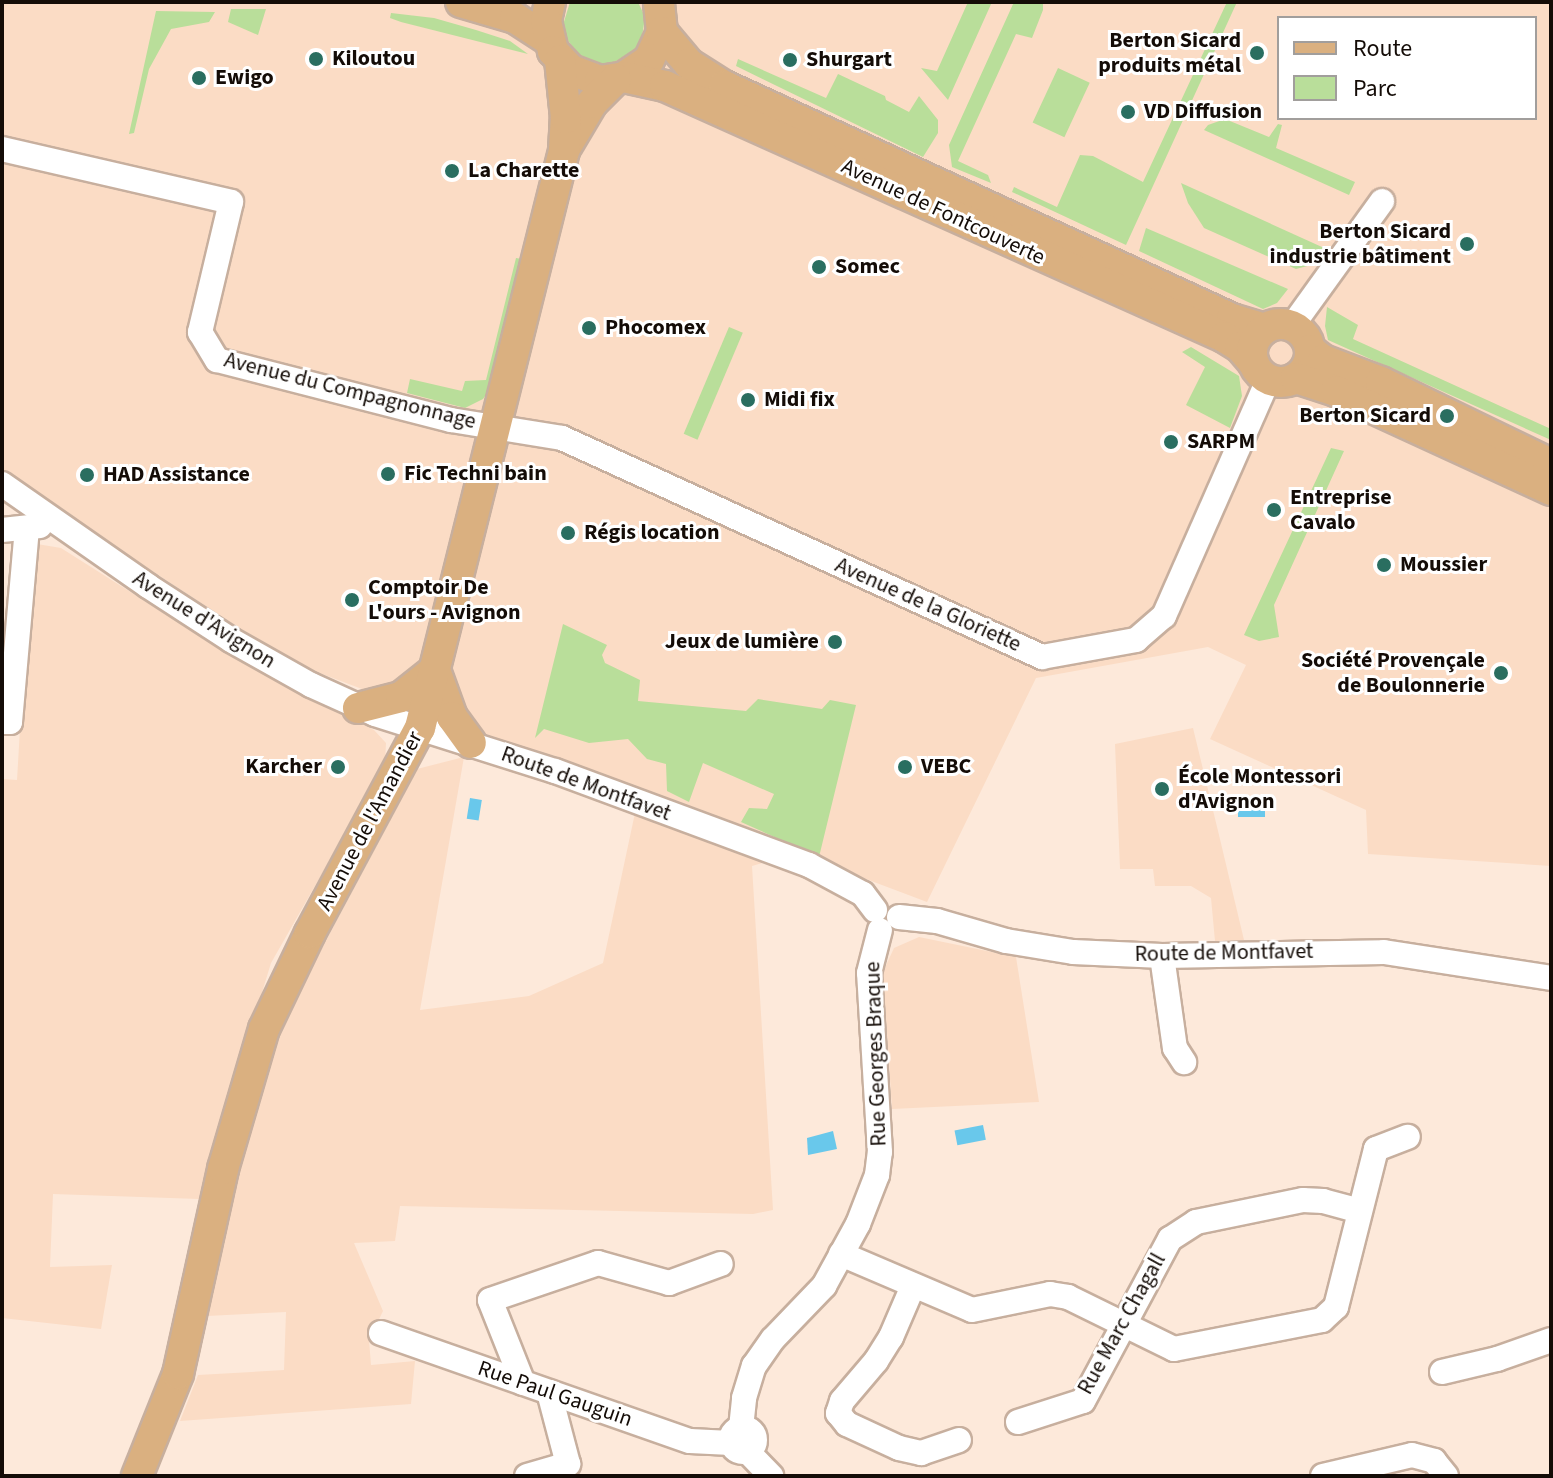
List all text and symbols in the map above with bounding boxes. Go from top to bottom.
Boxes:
legend [1277,16,1537,120]
place label: Berton Sicard produits métal [1098,27,1241,78]
text: Route [1353,31,1412,66]
marker: Berton Sicard produits métal [1248,44,1266,62]
place label: Kiloutou [332,46,415,72]
place label: Shurgart [806,47,892,73]
marker: Kiloutou [307,50,325,68]
marker: Shurgart [781,51,799,69]
place label: Ewigo [215,65,274,91]
marker: Ewigo [190,69,208,87]
text: Parc [1353,71,1397,106]
place label: VD Diffusion [1144,99,1262,125]
marker: VD Diffusion [1119,103,1137,121]
street label: Avenue de Fontcouverte [837,153,1049,271]
place label: La Charette [468,158,579,184]
marker: La Charette [443,162,461,180]
place label: Berton Sicard industrie bâtiment [1270,218,1451,270]
marker: Berton Sicard industrie bâtiment [1458,235,1476,253]
place label: Somec [835,254,900,280]
marker: Somec [810,258,828,276]
place label: Phocomex [605,315,706,341]
marker: Phocomex [580,319,598,337]
street label: Avenue du Compagnonnage [221,347,479,435]
place label: Midi fix [764,387,835,413]
marker: Midi fix [739,391,757,409]
place label: Berton Sicard [1299,403,1431,429]
marker: Berton Sicard [1438,407,1456,425]
place label: SARPM [1187,429,1255,455]
marker: SARPM [1162,433,1180,451]
place label: Fic Techni bain [404,461,547,487]
place label: HAD Assistance [103,462,250,488]
marker: Fic Techni bain [379,465,397,483]
marker: HAD Assistance [78,466,96,484]
place label: Entreprise Cavalo [1290,484,1392,536]
marker: Entreprise Cavalo [1265,501,1283,519]
place label: Régis location [584,520,719,546]
marker: Régis location [559,524,577,542]
street label: Avenue de la Gloriette [831,552,1025,658]
place label: Moussier [1400,552,1487,578]
marker: Moussier [1375,556,1393,574]
street label: Avenue d'Avignon [128,566,280,674]
place label: Comptoir De L'ours - Avignon [368,574,521,626]
marker: Comptoir De L'ours - Avignon [343,591,361,609]
place label: Jeux de lumière [665,629,819,655]
marker: Jeux de lumière [826,633,844,651]
place label: Société Provençale de Boulonnerie [1301,647,1485,698]
marker: Société Provençale de Boulonnerie [1492,664,1510,682]
street label: Avenue de l'Amandier [312,727,428,915]
street label: Route de Montfavet [497,741,675,827]
place label: Karcher [245,754,322,780]
place label: VEBC [921,754,971,780]
marker: Karcher [329,758,347,776]
marker: VEBC [896,758,914,776]
place label: École Montessori d'Avignon [1178,763,1341,814]
marker: École Montessori d'Avignon [1153,780,1171,798]
street label: Route de Montfavet [1134,938,1314,968]
street label: Rue Georges Braque [860,961,892,1147]
street label: Rue Marc Chagall [1072,1249,1172,1399]
street label: Rue Paul Gauguin [474,1355,636,1433]

